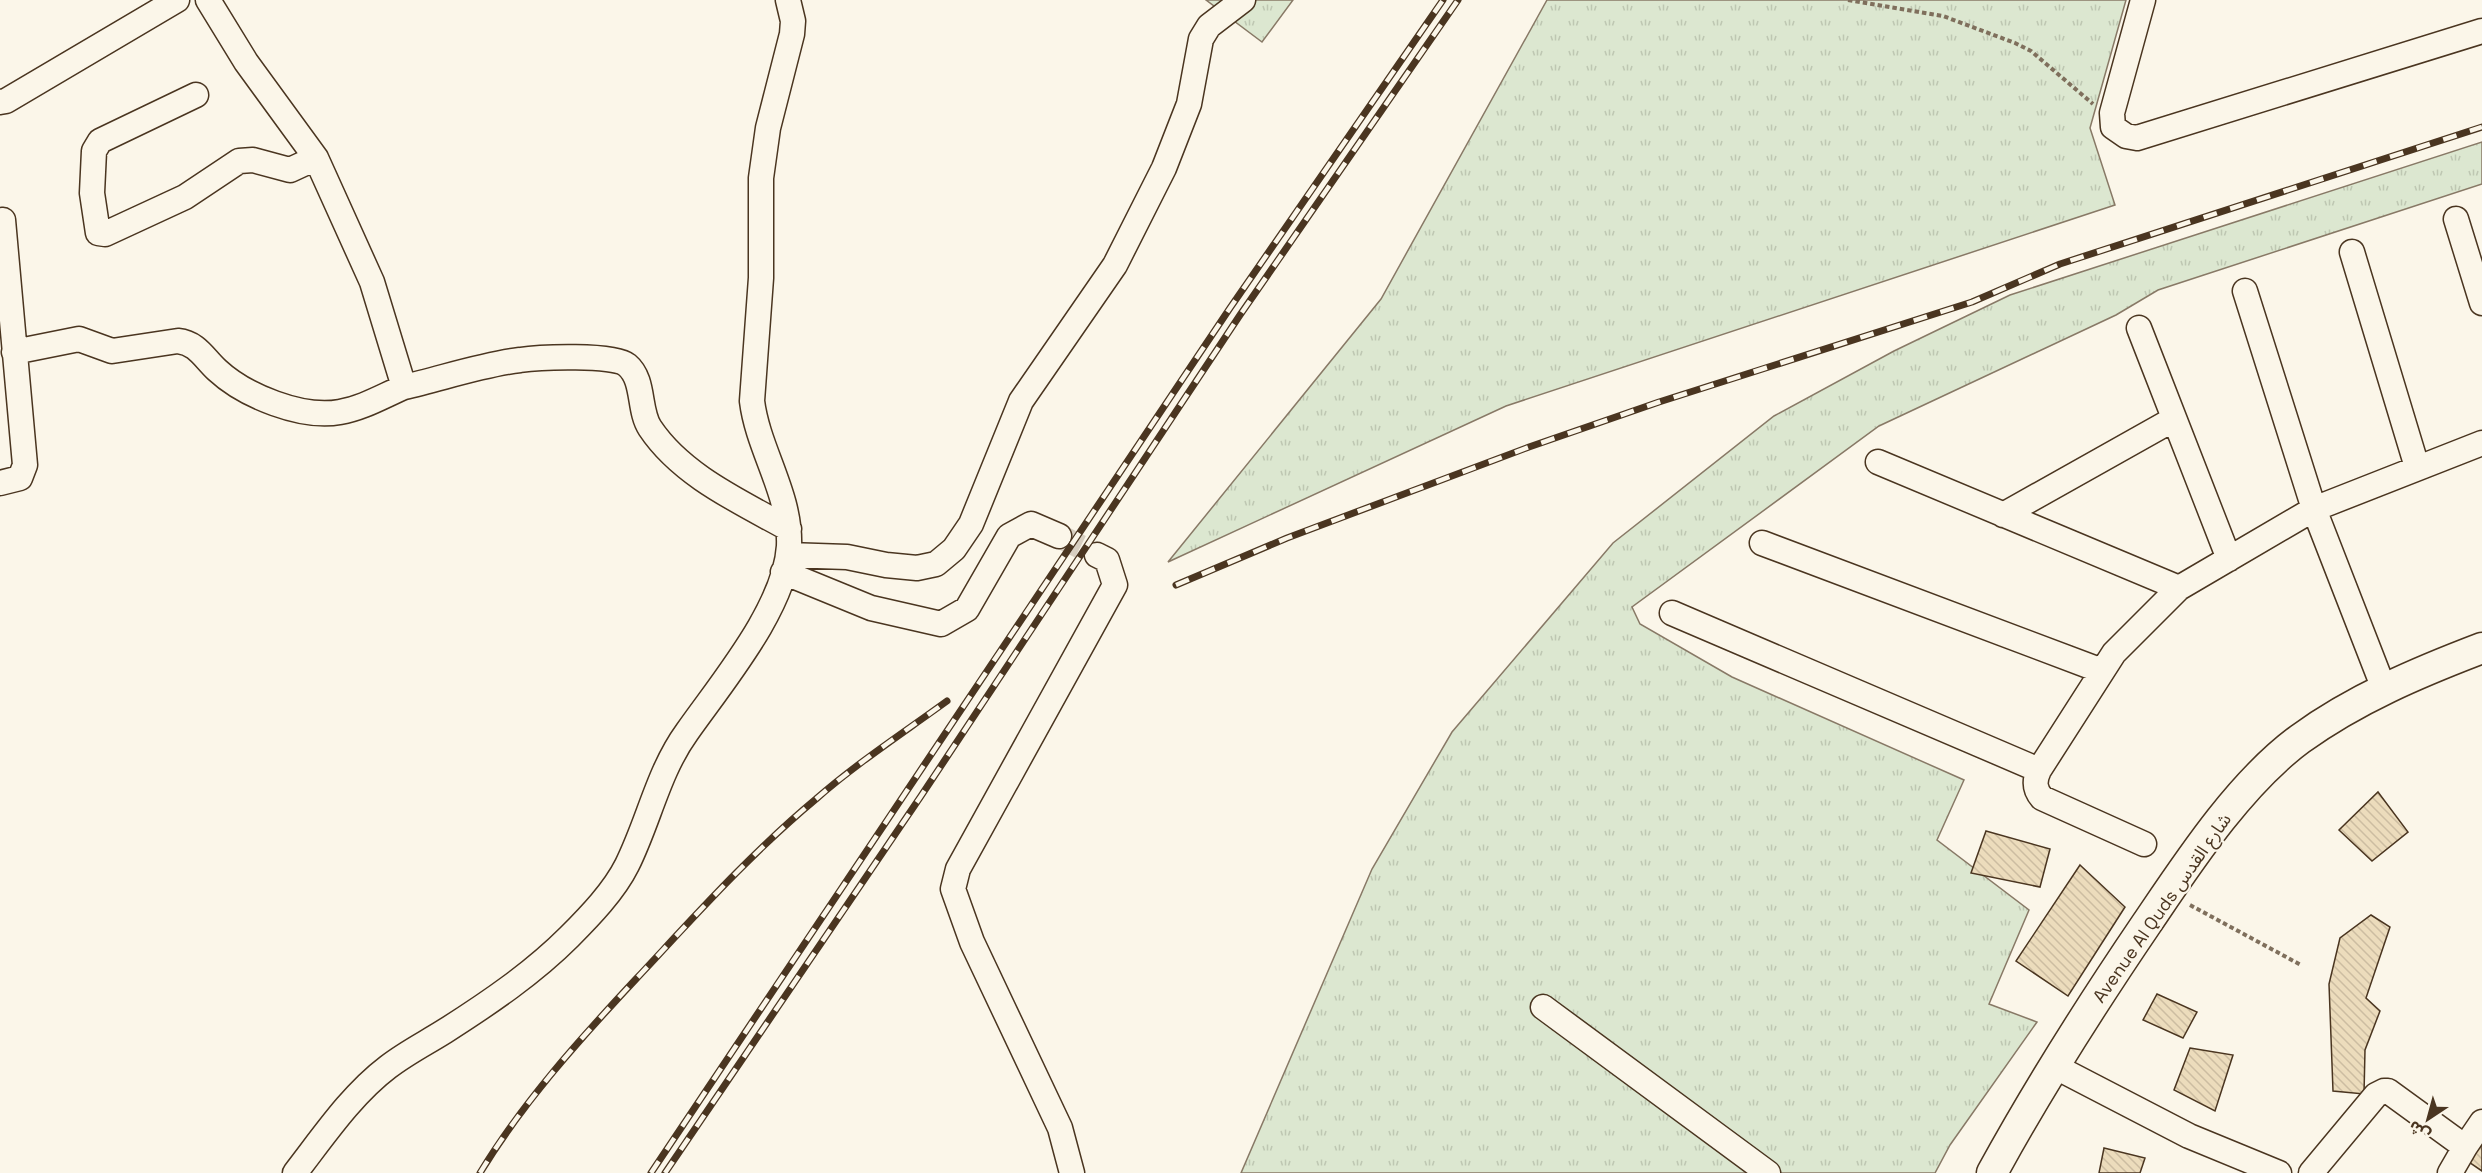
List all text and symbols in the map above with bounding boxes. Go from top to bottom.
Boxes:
street label: Avenue Al Quds شارع القدس [2087,809,2238,1009]
north arrow [2398,1089,2458,1149]
text: ش [2404,1116,2435,1146]

